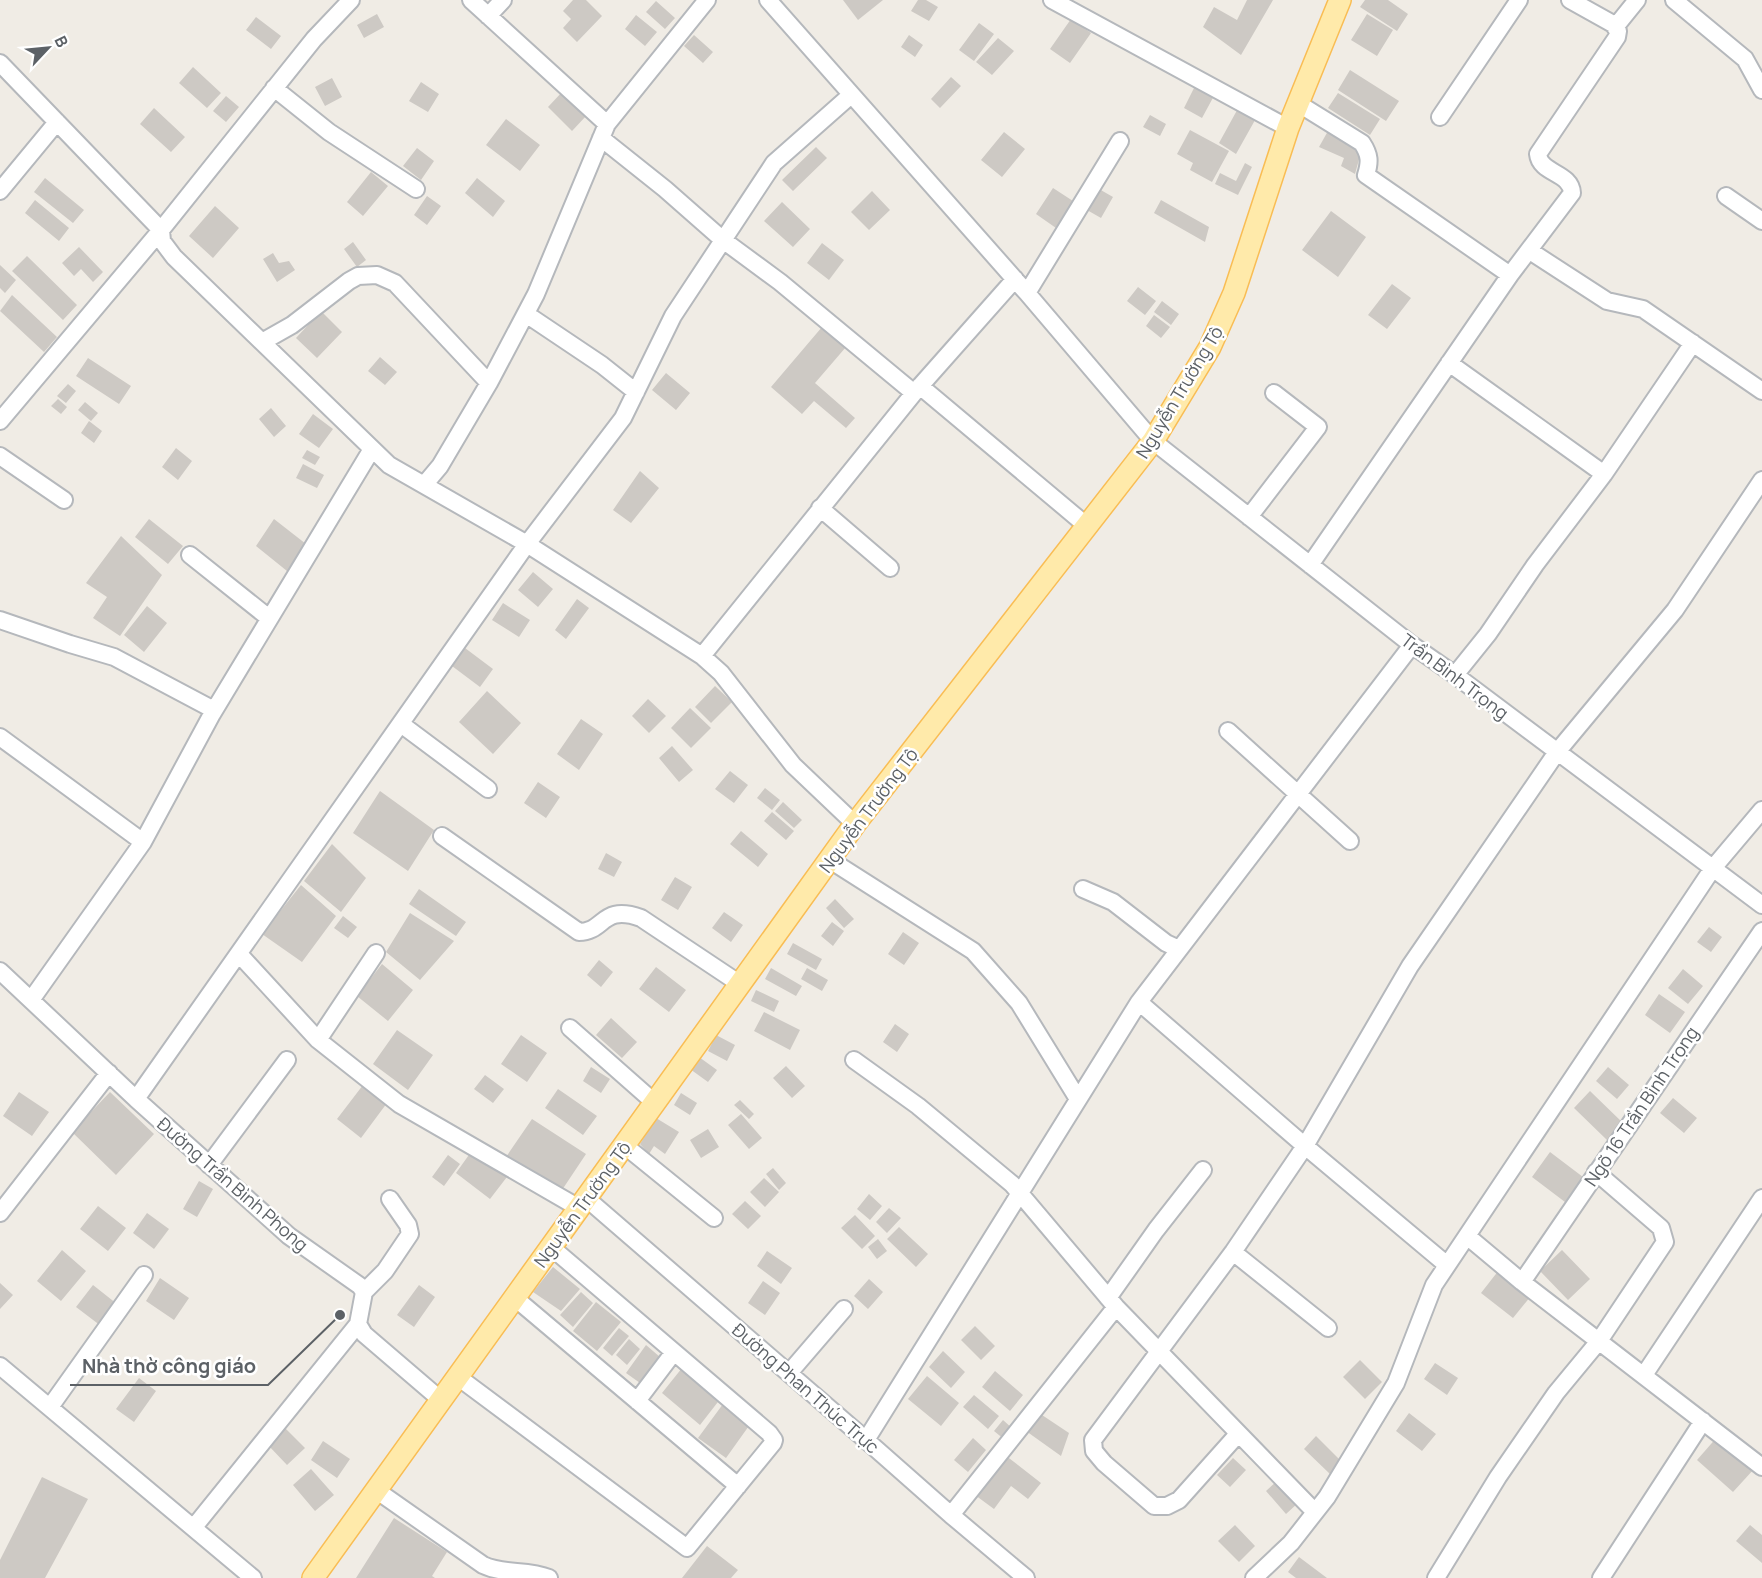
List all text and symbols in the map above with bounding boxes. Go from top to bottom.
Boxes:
north arrow [18,18,78,78]
text: B [49,32,74,51]
street label: Nguyễn Trường Tộ [1130,321,1228,463]
street label: Trần Bình Trọng [1396,628,1514,724]
street label: Nguyễn Trường Tộ [813,743,923,877]
street label: Ngõ 16 Trần Bình Trọng [1579,1022,1703,1190]
street label: Đường Trần Bình Phong [152,1112,314,1256]
street label: Nguyễn Trường Tộ [528,1136,636,1272]
street label: Đường Phan Thúc Trực [728,1318,885,1458]
callout: Nhà thờ công giáo [70,1347,268,1385]
text: Nhà thờ công giáo [82,1352,256,1379]

